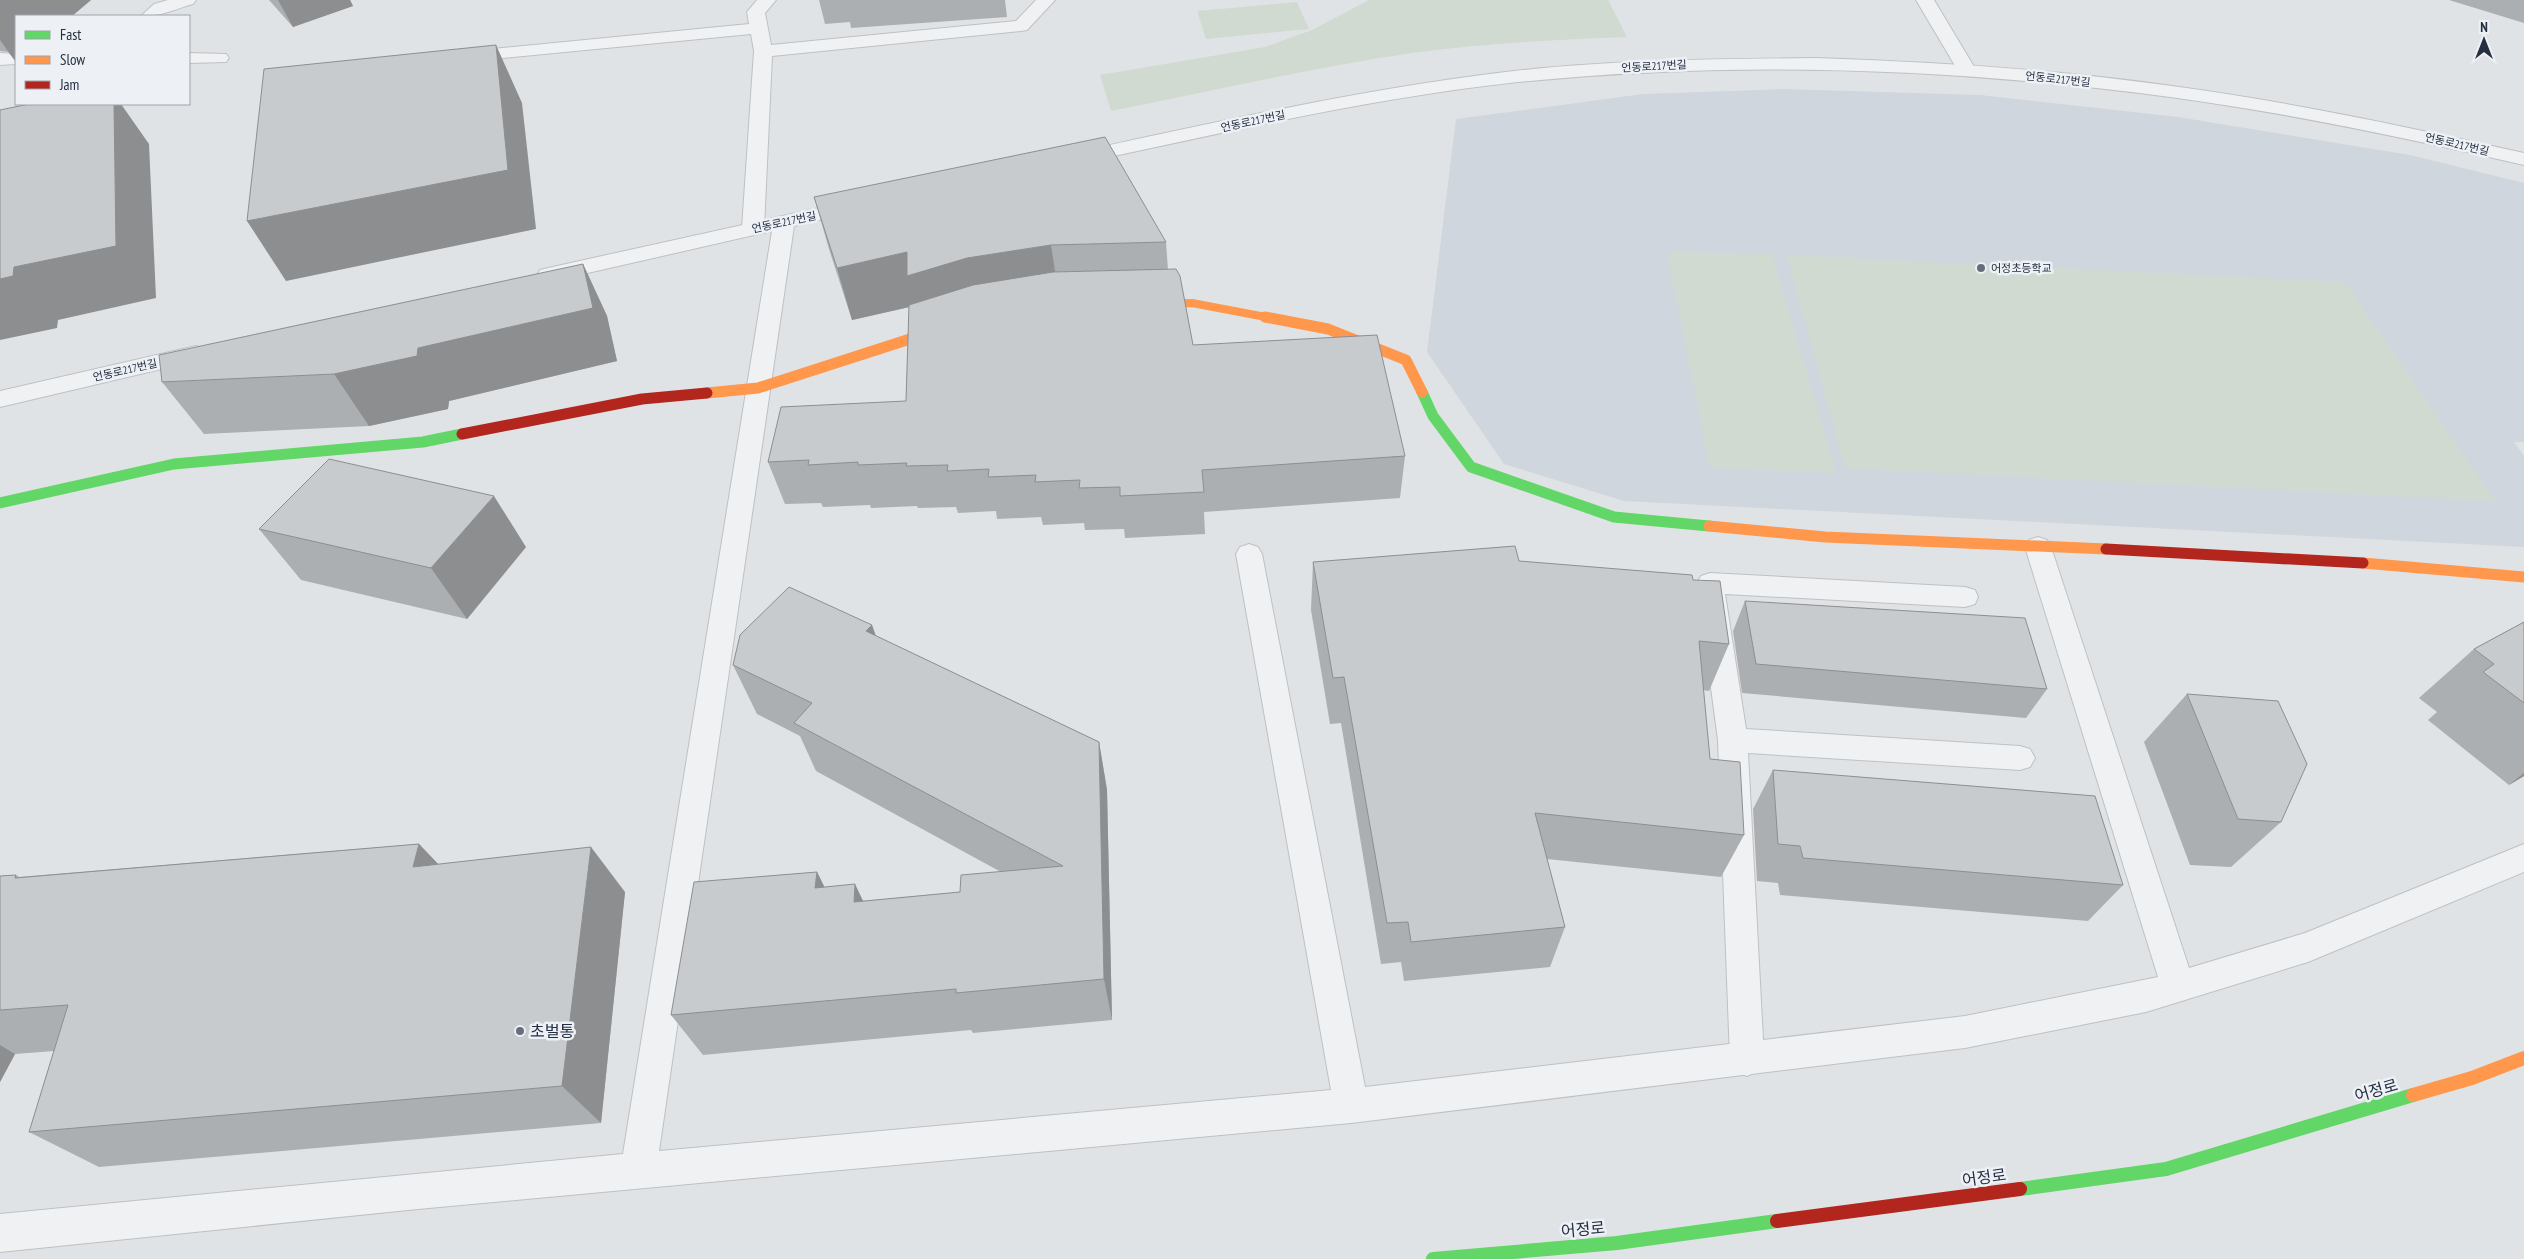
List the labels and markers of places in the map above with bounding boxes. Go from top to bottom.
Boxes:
place label: 어정초등학교 [1991,261,2052,275]
marker: 어정초등학교 [1975,262,1987,274]
place label: 초벌통 [530,1021,574,1041]
marker: 초벌통 [514,1025,526,1037]

